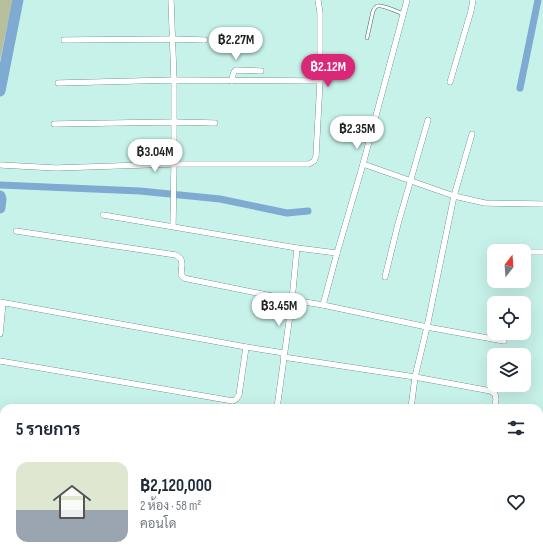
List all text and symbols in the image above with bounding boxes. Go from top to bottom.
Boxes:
pin: ฿2.27M [203,27,269,61]
text: ฿2.27M [218,32,254,48]
pin: ฿2.12M [295,54,361,88]
text: ฿2.12M [310,59,346,75]
pin: ฿2.35M [324,116,390,150]
text: ฿2.35M [339,121,375,137]
pin: ฿3.04M [122,139,188,173]
text: ฿3.04M [137,144,173,160]
north arrow [487,244,531,288]
map controls [487,244,531,392]
pin: ฿3.45M [246,293,312,327]
button: locate [487,296,531,340]
text: ฿3.45M [261,298,297,314]
button: layers [487,348,531,392]
icon: filters [505,417,527,439]
text: 5 รายการ [16,420,81,440]
text: ฿2,120,000 [140,476,212,496]
icon: home [48,478,96,526]
icon: heart [505,491,527,513]
text: 2 ห้อง · 58 m² [140,498,201,514]
text: คอนโด [140,516,176,532]

